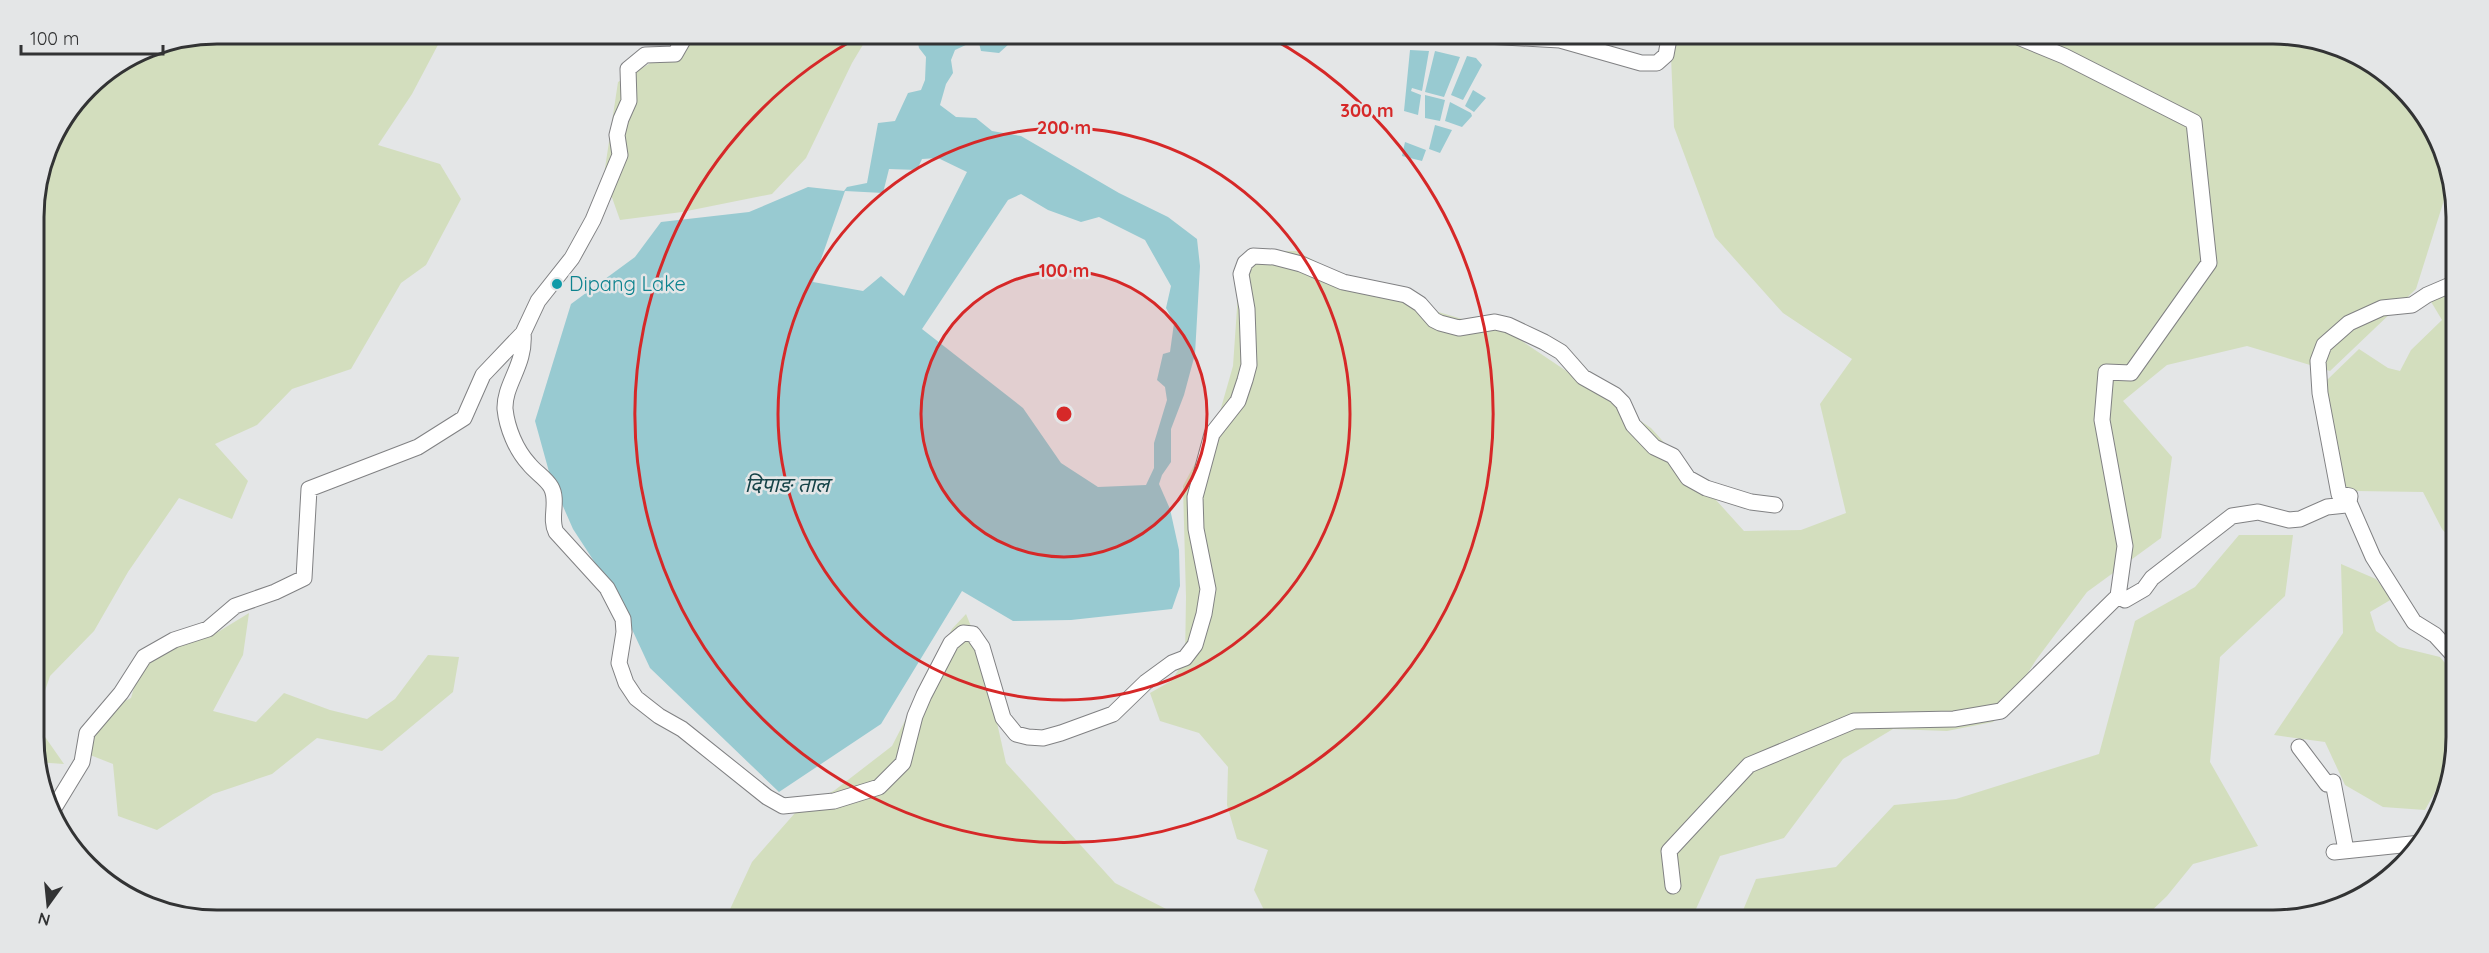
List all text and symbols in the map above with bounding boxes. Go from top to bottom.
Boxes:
scale bar [21,18,164,56]
text: 100 m [30,27,79,50]
text: 300 m [1340,99,1394,122]
text: 200 m [1037,116,1091,139]
text: 100 m [1039,259,1089,282]
place label: Dipang Lake [569,271,686,296]
marker: Dipang Lake [550,277,564,291]
centre of rings [1054,404,1074,424]
water label: दिपाङ ताल [745,471,833,497]
north arrow [18,875,78,935]
text: N [36,908,52,931]

